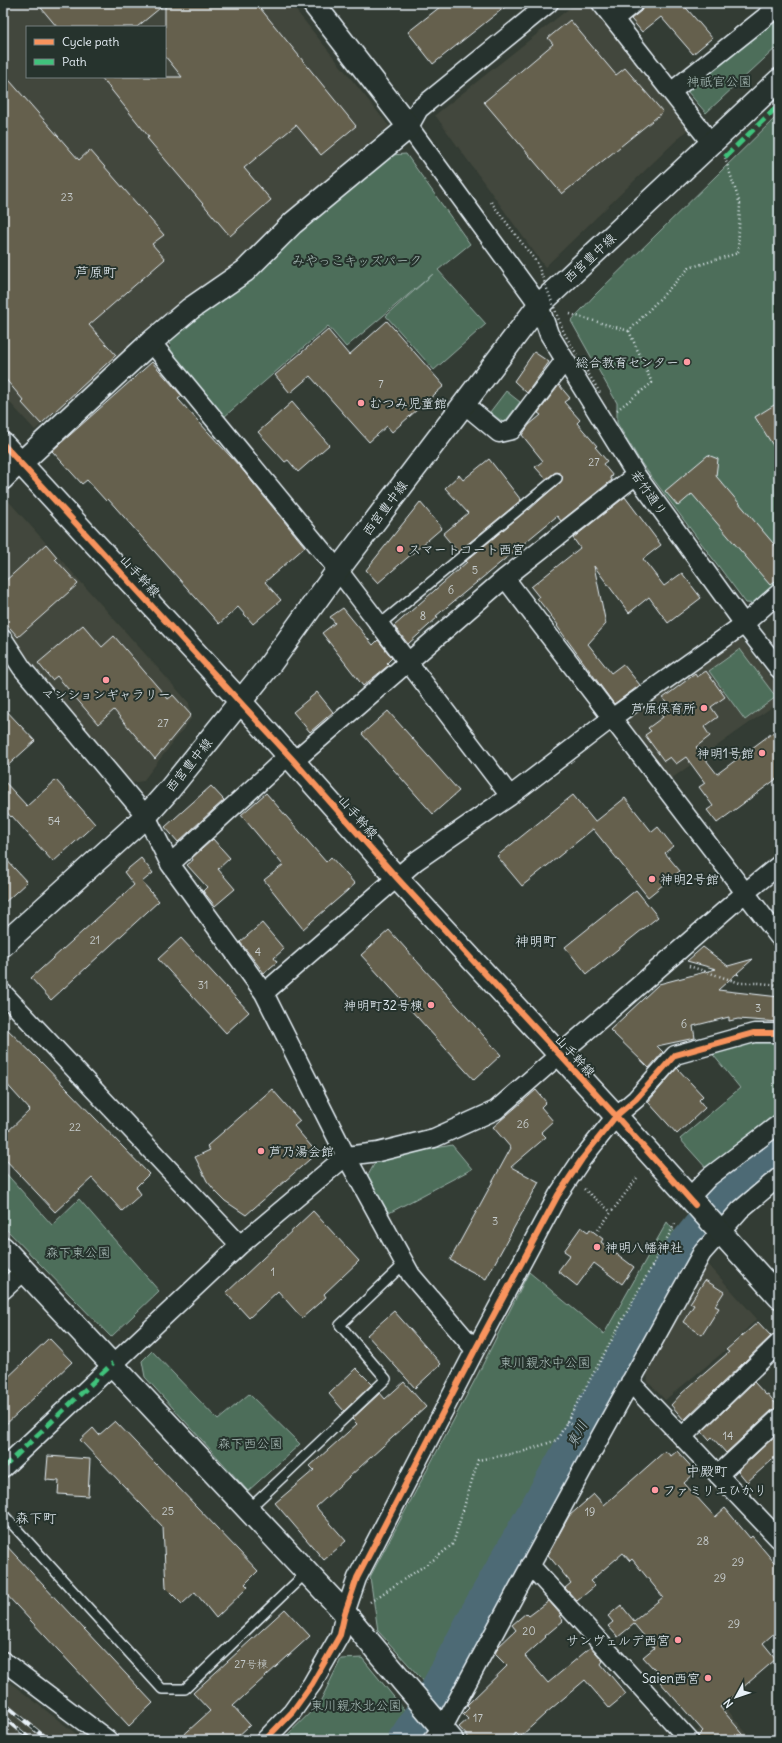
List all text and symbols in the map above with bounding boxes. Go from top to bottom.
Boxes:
legend [26,26,166,78]
text: Cycle path [62,34,119,49]
text: Path [62,54,87,69]
park label: 神祇官公園 [686,73,752,90]
house number: 23 [61,190,73,204]
street label: 西宮豊中線 [560,229,620,286]
park label: みやっこキッズパーク [292,252,422,269]
district label: 芦原町 [75,263,117,281]
place label: 総合教育センター [576,354,679,371]
marker: 総合教育センター [682,357,692,367]
house number: 7 [378,377,384,391]
place label: むつみ児童館 [369,395,447,412]
marker: むつみ児童館 [356,398,366,408]
house number: 27 [588,455,600,469]
street label: 若竹通り [627,467,671,519]
street label: 西宮豊中線 [359,476,412,539]
place label: スマートコート西宮 [408,541,525,558]
marker: スマートコート西宮 [395,544,405,554]
street label: 山手幹線 [116,551,165,602]
house number: 5 [472,563,478,577]
house number: 6 [448,583,454,597]
house number: 8 [420,609,426,623]
marker: マンションギャラリー [101,675,111,685]
place label: マンションギャラリー [41,686,171,703]
place label: 芦原保育所 [631,700,696,717]
marker: 芦原保育所 [699,703,709,713]
house number: 27 [157,716,169,730]
street label: 西宮豊中線 [162,734,217,796]
place label: 神明1号館 [697,745,754,762]
marker: 神明1号館 [757,748,767,758]
street label: 山手幹線 [335,792,382,843]
house number: 54 [48,814,60,828]
place label: 神明2号館 [660,871,719,888]
marker: 神明2号館 [647,874,657,884]
district label: 神明町 [515,932,557,950]
house number: 21 [90,933,100,947]
house number: 4 [255,945,261,959]
house number: 31 [198,978,208,992]
place label: 神明町32号棟 [343,997,423,1014]
marker: 神明町32号棟 [426,1000,436,1010]
house number: 3 [755,1001,761,1015]
house number: 6 [681,1017,687,1031]
street label: 山手幹線 [551,1031,600,1082]
house number: 26 [517,1117,529,1131]
house number: 22 [69,1120,81,1134]
place label: 芦乃湯会館 [269,1143,334,1160]
marker: 芦乃湯会館 [256,1146,266,1156]
house number: 3 [492,1214,498,1228]
place label: 神明八幡神社 [605,1239,683,1256]
marker: 神明八幡神社 [592,1242,602,1252]
park label: 森下東公園 [45,1244,111,1261]
house number: 1 [271,1265,275,1279]
park label: 東川親水中公園 [499,1354,591,1371]
water label: 東川 [562,1417,592,1451]
house number: 14 [723,1429,733,1443]
park label: 森下西公園 [217,1435,283,1452]
district label: 中殿町 [686,1462,728,1480]
place label: ファミリエひかり [663,1482,767,1499]
marker: ファミリエひかり [650,1485,660,1495]
house number: 25 [162,1504,174,1518]
house number: 19 [585,1505,595,1519]
district label: 森下町 [15,1509,57,1527]
house number: 28 [697,1534,709,1548]
house number: 29 [732,1555,744,1569]
house number: 29 [714,1571,726,1585]
house number: 29 [728,1617,740,1631]
house number: 20 [522,1624,536,1638]
place label: サンヴェルデ西宮 [566,1632,670,1649]
marker: サンヴェルデ西宮 [673,1635,683,1645]
house number: 27号棟 [234,1657,268,1671]
place label: Saien西宮 [642,1670,700,1687]
marker: Saien西宮 [703,1673,713,1683]
north arrow [716,1677,756,1717]
text: N [721,1696,736,1711]
park label: 東川親水北公園 [310,1697,402,1714]
house number: 17 [473,1711,483,1725]

